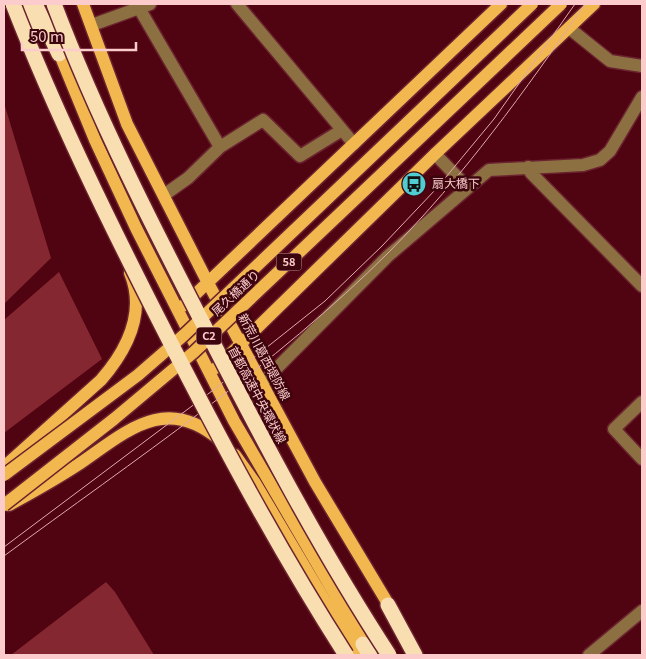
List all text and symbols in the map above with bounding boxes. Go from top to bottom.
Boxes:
scale bar [22,20,136,52]
text: 50 m [30,25,64,46]
bus stop icon: 扇大橋下 [401,171,427,197]
place label: 扇大橋下 [432,174,480,191]
road number: 58 [276,253,302,270]
street label: 尾久橋通り [207,265,263,319]
street label: 新荒川葛西堤防線 [235,310,295,403]
road number: C2 [196,328,222,344]
street label: 首都高速中央環状線 [225,343,291,446]

